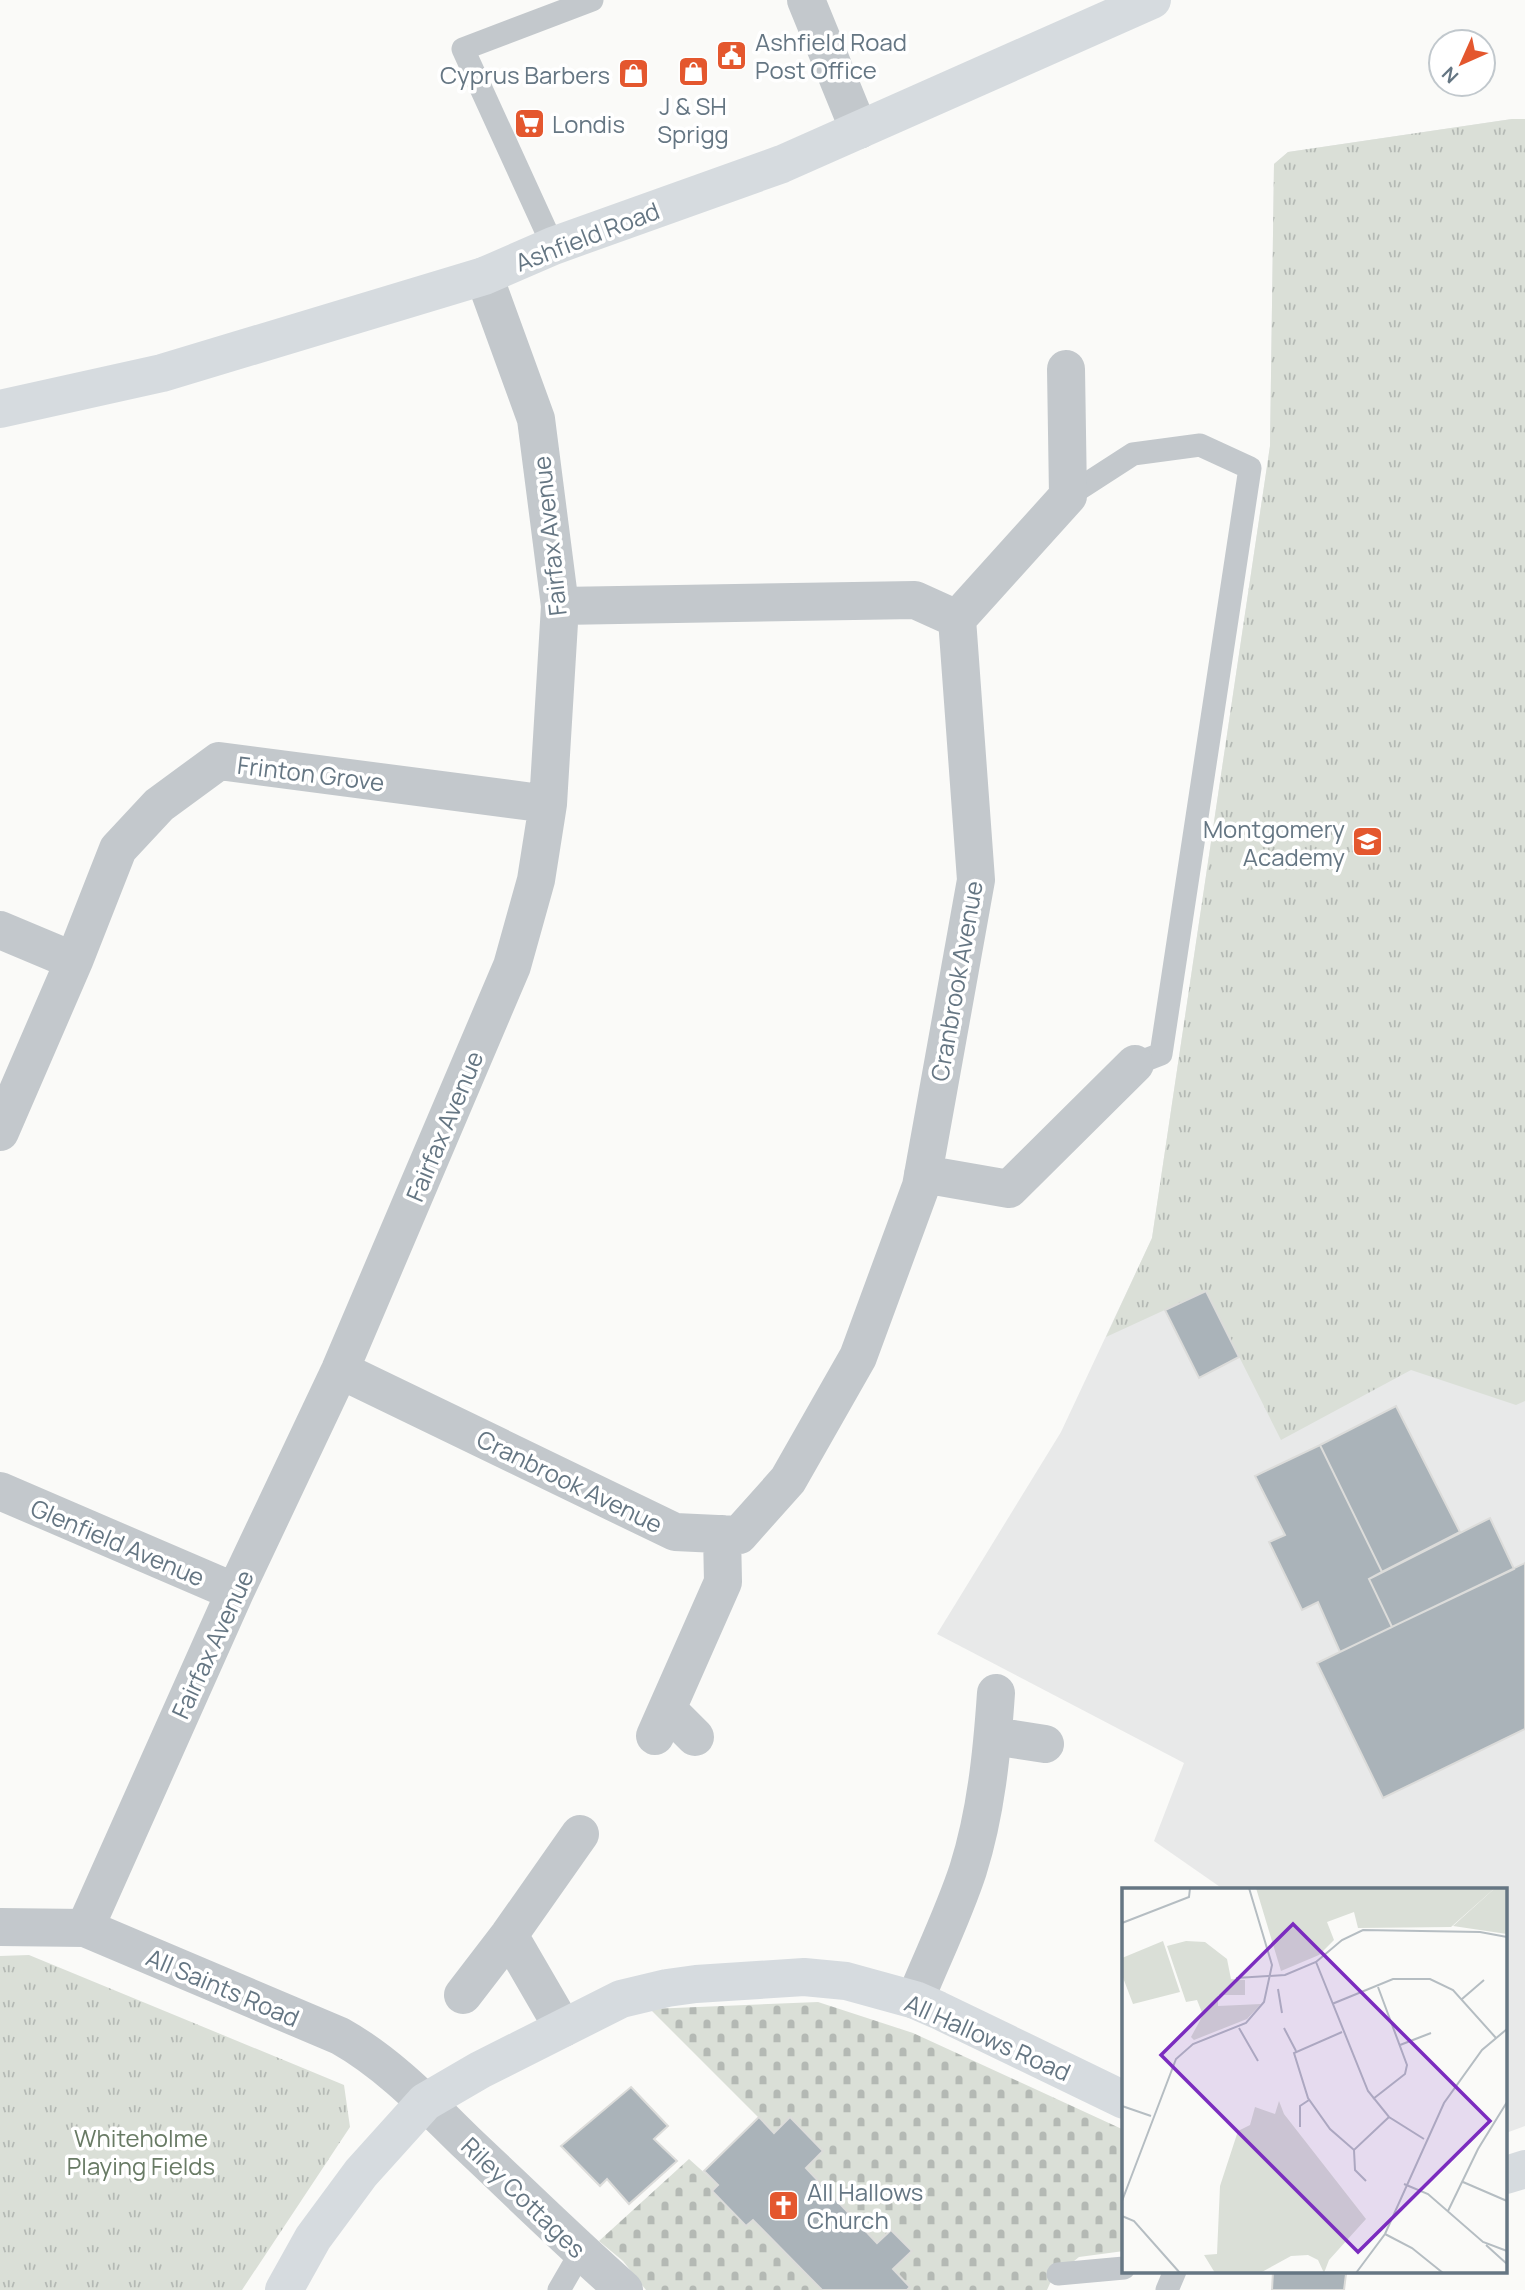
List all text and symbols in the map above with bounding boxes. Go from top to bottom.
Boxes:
place label: Ashfield Road Post Office [755,25,907,86]
north arrow [1427,28,1497,98]
public building icon: Ashfield Road Post Office [715,38,749,72]
shop icon: J & SH Sprigg [676,54,710,88]
shop icon: Cyprus Barbers [616,57,650,91]
place label: Cyprus Barbers [440,58,610,91]
text: N [1436,61,1464,89]
place label: J & SH Sprigg [657,89,729,150]
supermarket icon: Londis [512,106,546,140]
place label: Londis [552,107,625,140]
street label: Ashfield Road [510,193,664,279]
street label: Fairfax Avenue [524,455,574,617]
street label: Frinton Grove [236,748,386,798]
place label: Montgomery Academy [1203,812,1345,873]
school or university icon: Montgomery Academy [1351,825,1385,859]
street label: Cranbrook Avenue [922,878,990,1084]
street label: Fairfax Avenue [397,1046,491,1206]
street label: Cranbrook Avenue [472,1422,668,1540]
street label: Glenfield Avenue [26,1491,210,1593]
street label: Fairfax Avenue [163,1564,261,1724]
inset map [1122,1888,1508,2272]
street label: All Saints Road [141,1940,305,2034]
street label: All Hallows Road [900,1986,1076,2088]
park label: Whiteholme Playing Fields [67,2121,215,2182]
street label: Riley Cottages [455,2129,593,2265]
place label: All Hallows Church [807,2175,923,2236]
church icon: All Hallows Church [767,2188,801,2222]

